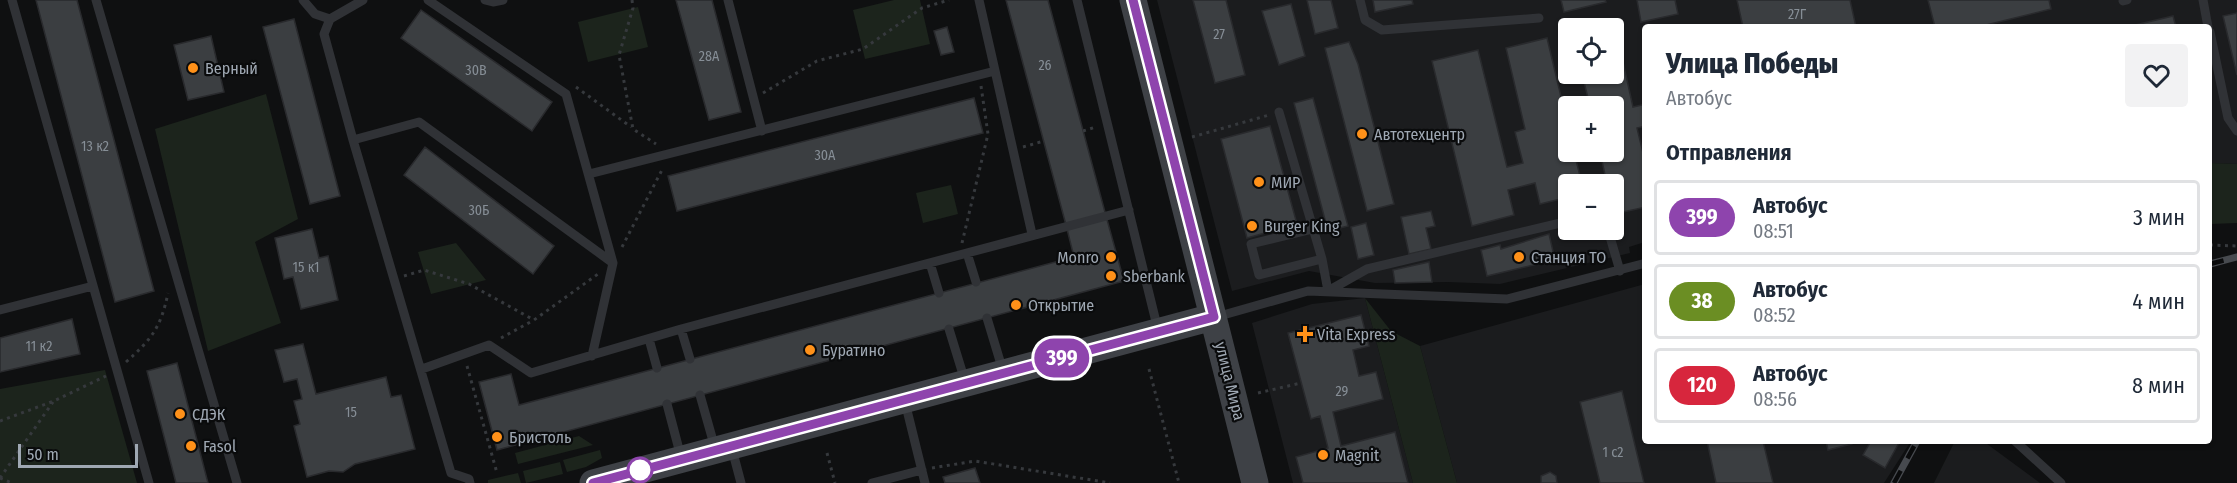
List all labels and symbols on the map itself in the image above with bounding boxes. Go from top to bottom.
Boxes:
house number: 27Г [1788,6,1807,23]
house number: 27 [1213,26,1225,43]
house number: 28А [699,48,720,65]
house number: 26 [1038,57,1052,74]
place label: Верный [205,59,258,78]
marker: Верный [186,61,200,75]
house number: 30В [465,62,487,79]
place label: Автотехцентр [1374,125,1465,144]
marker: Автотехцентр [1355,127,1369,141]
house number: 13 к2 [81,138,109,155]
house number: 30А [815,147,836,164]
place label: МИР [1271,173,1300,192]
marker: МИР [1252,175,1266,189]
house number: 30Б [469,202,489,219]
place label: Burger King [1264,217,1340,236]
marker: Burger King [1245,219,1259,233]
place label: Monro [1057,248,1099,267]
place label: Станция ТО [1531,248,1606,267]
marker: Monro [1104,250,1118,264]
marker: Станция ТО [1512,250,1526,264]
house number: 15 к1 [292,259,320,276]
place label: Sberbank [1123,267,1186,286]
marker: Sberbank [1104,269,1118,283]
place label: Открытие [1028,296,1094,315]
marker: Открытие [1009,298,1023,312]
place label: Vita Express [1317,325,1396,344]
marker: Vita Express [1298,327,1312,341]
house number: 11 к2 [26,338,52,355]
line badge: 399 [1028,338,1096,378]
street label: улица Мира [1211,340,1249,422]
place label: Буратино [822,341,885,360]
marker: Буратино [803,343,817,357]
house number: 29 [1336,383,1349,400]
house number: 15 [345,404,357,421]
place label: СДЭК [192,405,226,424]
marker: СДЭК [173,407,187,421]
place label: Бристоль [509,428,571,447]
marker: Бристоль [490,430,504,444]
place label: Fasol [203,437,236,456]
marker: Fasol [184,439,198,453]
scale bar [18,441,138,468]
house number: 1 с2 [1603,444,1623,461]
place label: Magnit [1335,446,1380,465]
marker: Magnit [1316,448,1330,462]
unlabelled marker [627,457,653,483]

